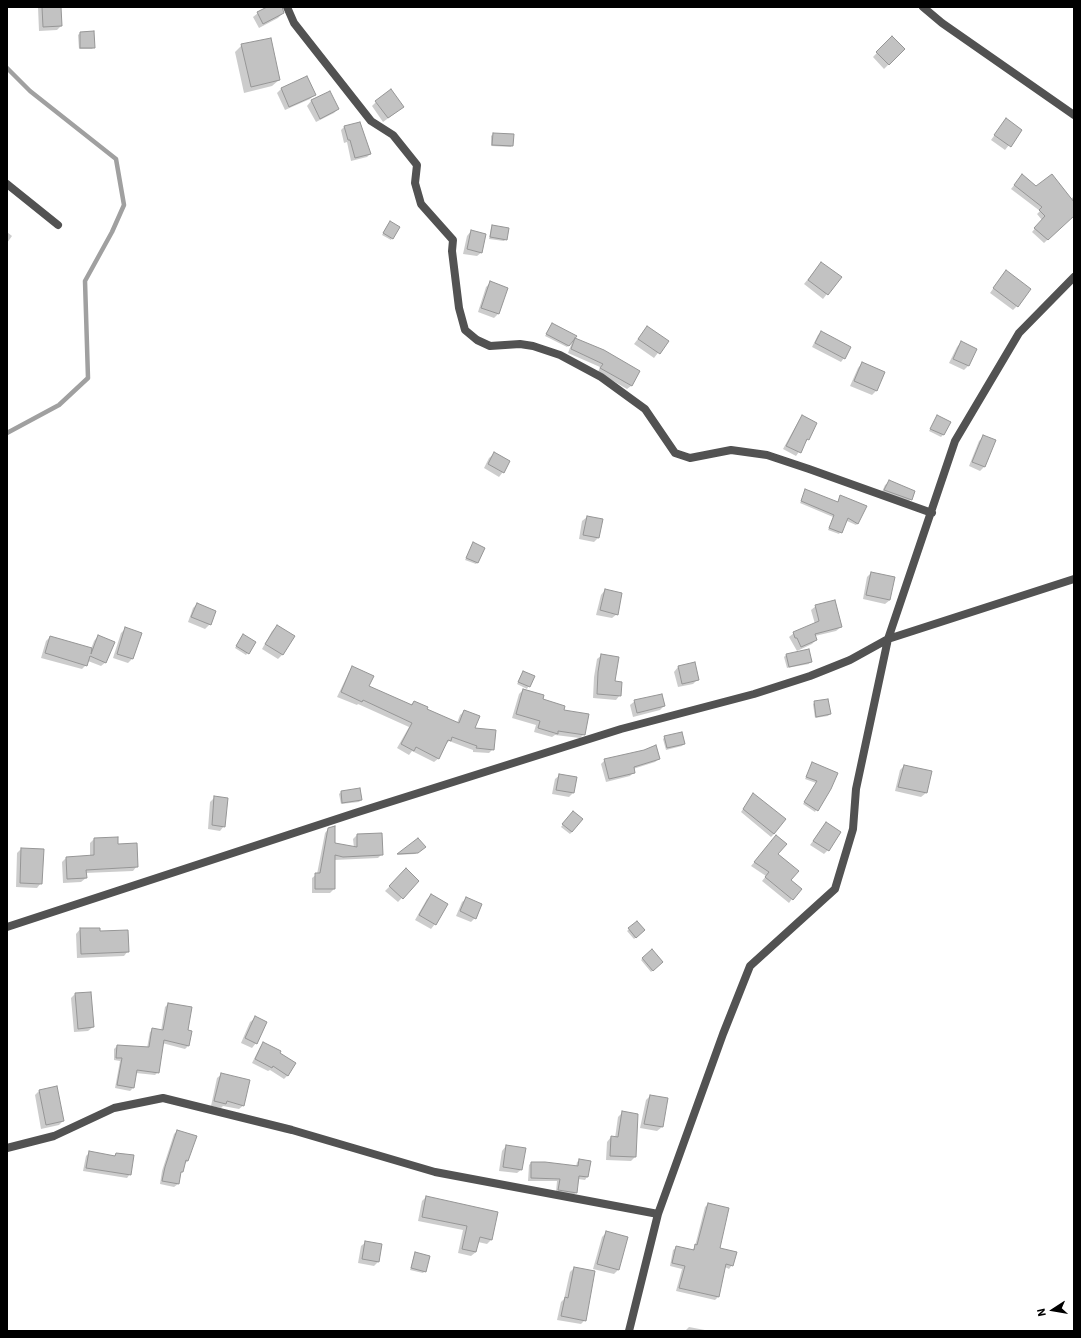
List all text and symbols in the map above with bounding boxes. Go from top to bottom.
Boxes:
north arrow [1033,1290,1073,1330]
text: N [1034,1307,1049,1318]

